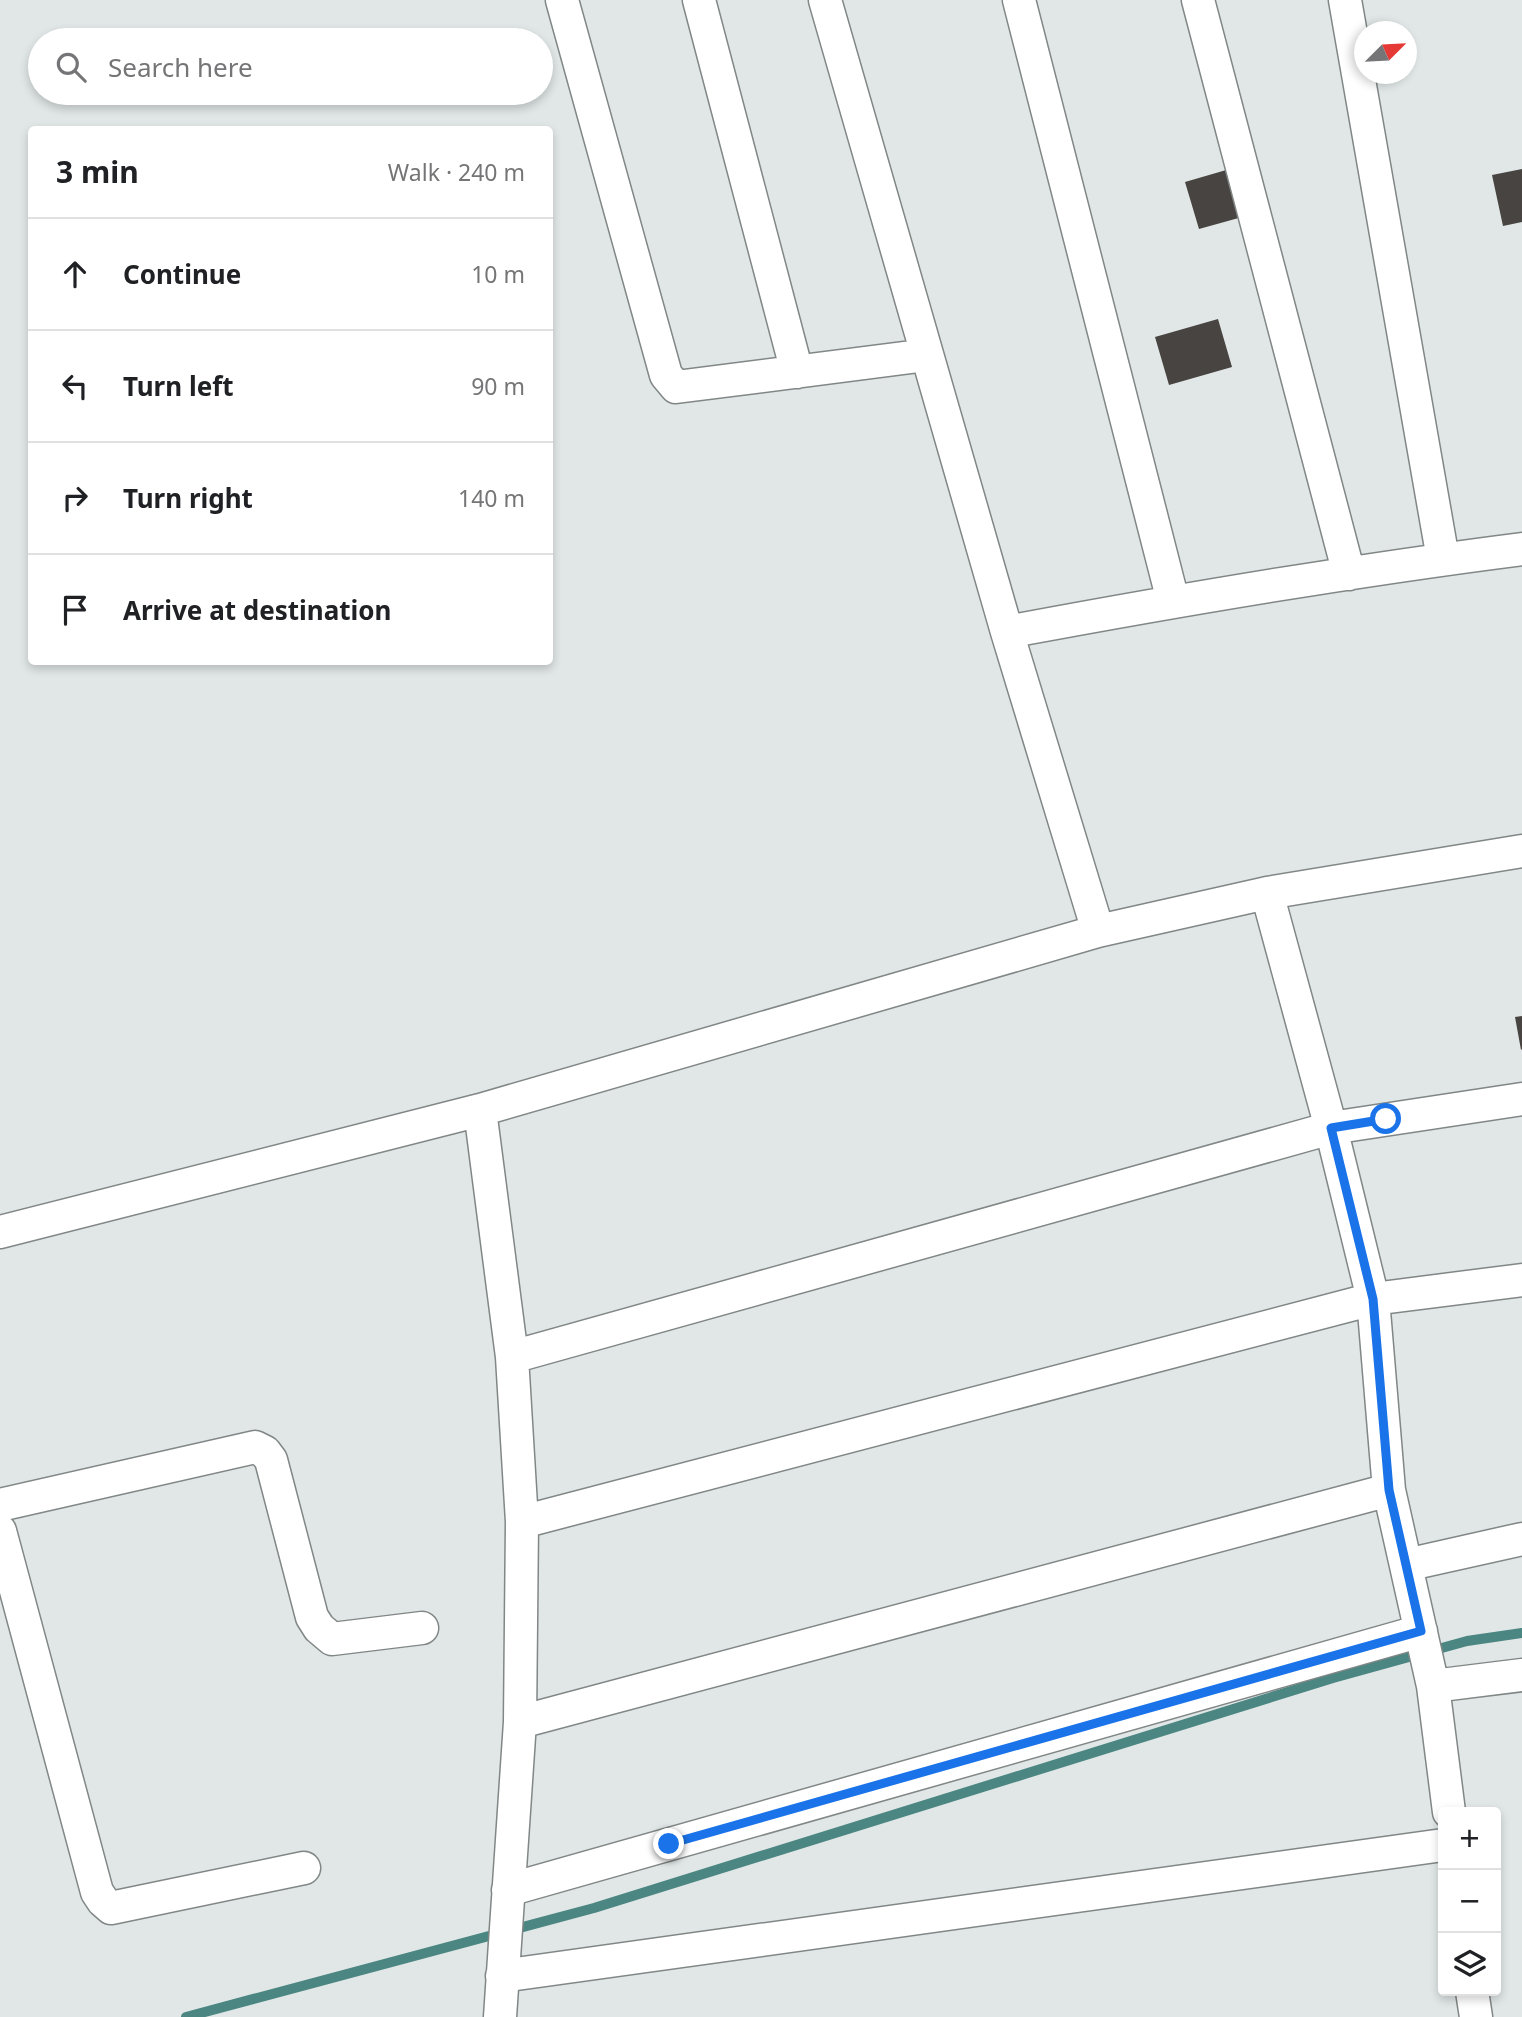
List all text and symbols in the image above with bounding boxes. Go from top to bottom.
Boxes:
north arrow [1354,21,1417,84]
search box [28,28,553,105]
icon: search [52,48,90,86]
text: Search here [108,49,253,85]
text: 3 min [56,151,139,192]
text: Walk · 240 m [388,156,525,188]
icon: ahead [56,255,94,293]
text: Continue [123,256,241,292]
text: 10 m [471,258,525,290]
icon: left [56,367,94,405]
text: Turn left [123,368,234,404]
text: 90 m [471,370,525,402]
icon: right [56,479,94,517]
text: Turn right [123,480,253,516]
text: 140 m [458,482,525,514]
icon: arrive [56,591,94,629]
text: Arrive at destination [123,592,392,628]
route start [1370,1103,1401,1134]
map controls [1438,1807,1501,1996]
button: + [1438,1807,1501,1870]
route end [653,1828,684,1859]
button: − [1438,1870,1501,1933]
button: layers [1438,1933,1501,1996]

